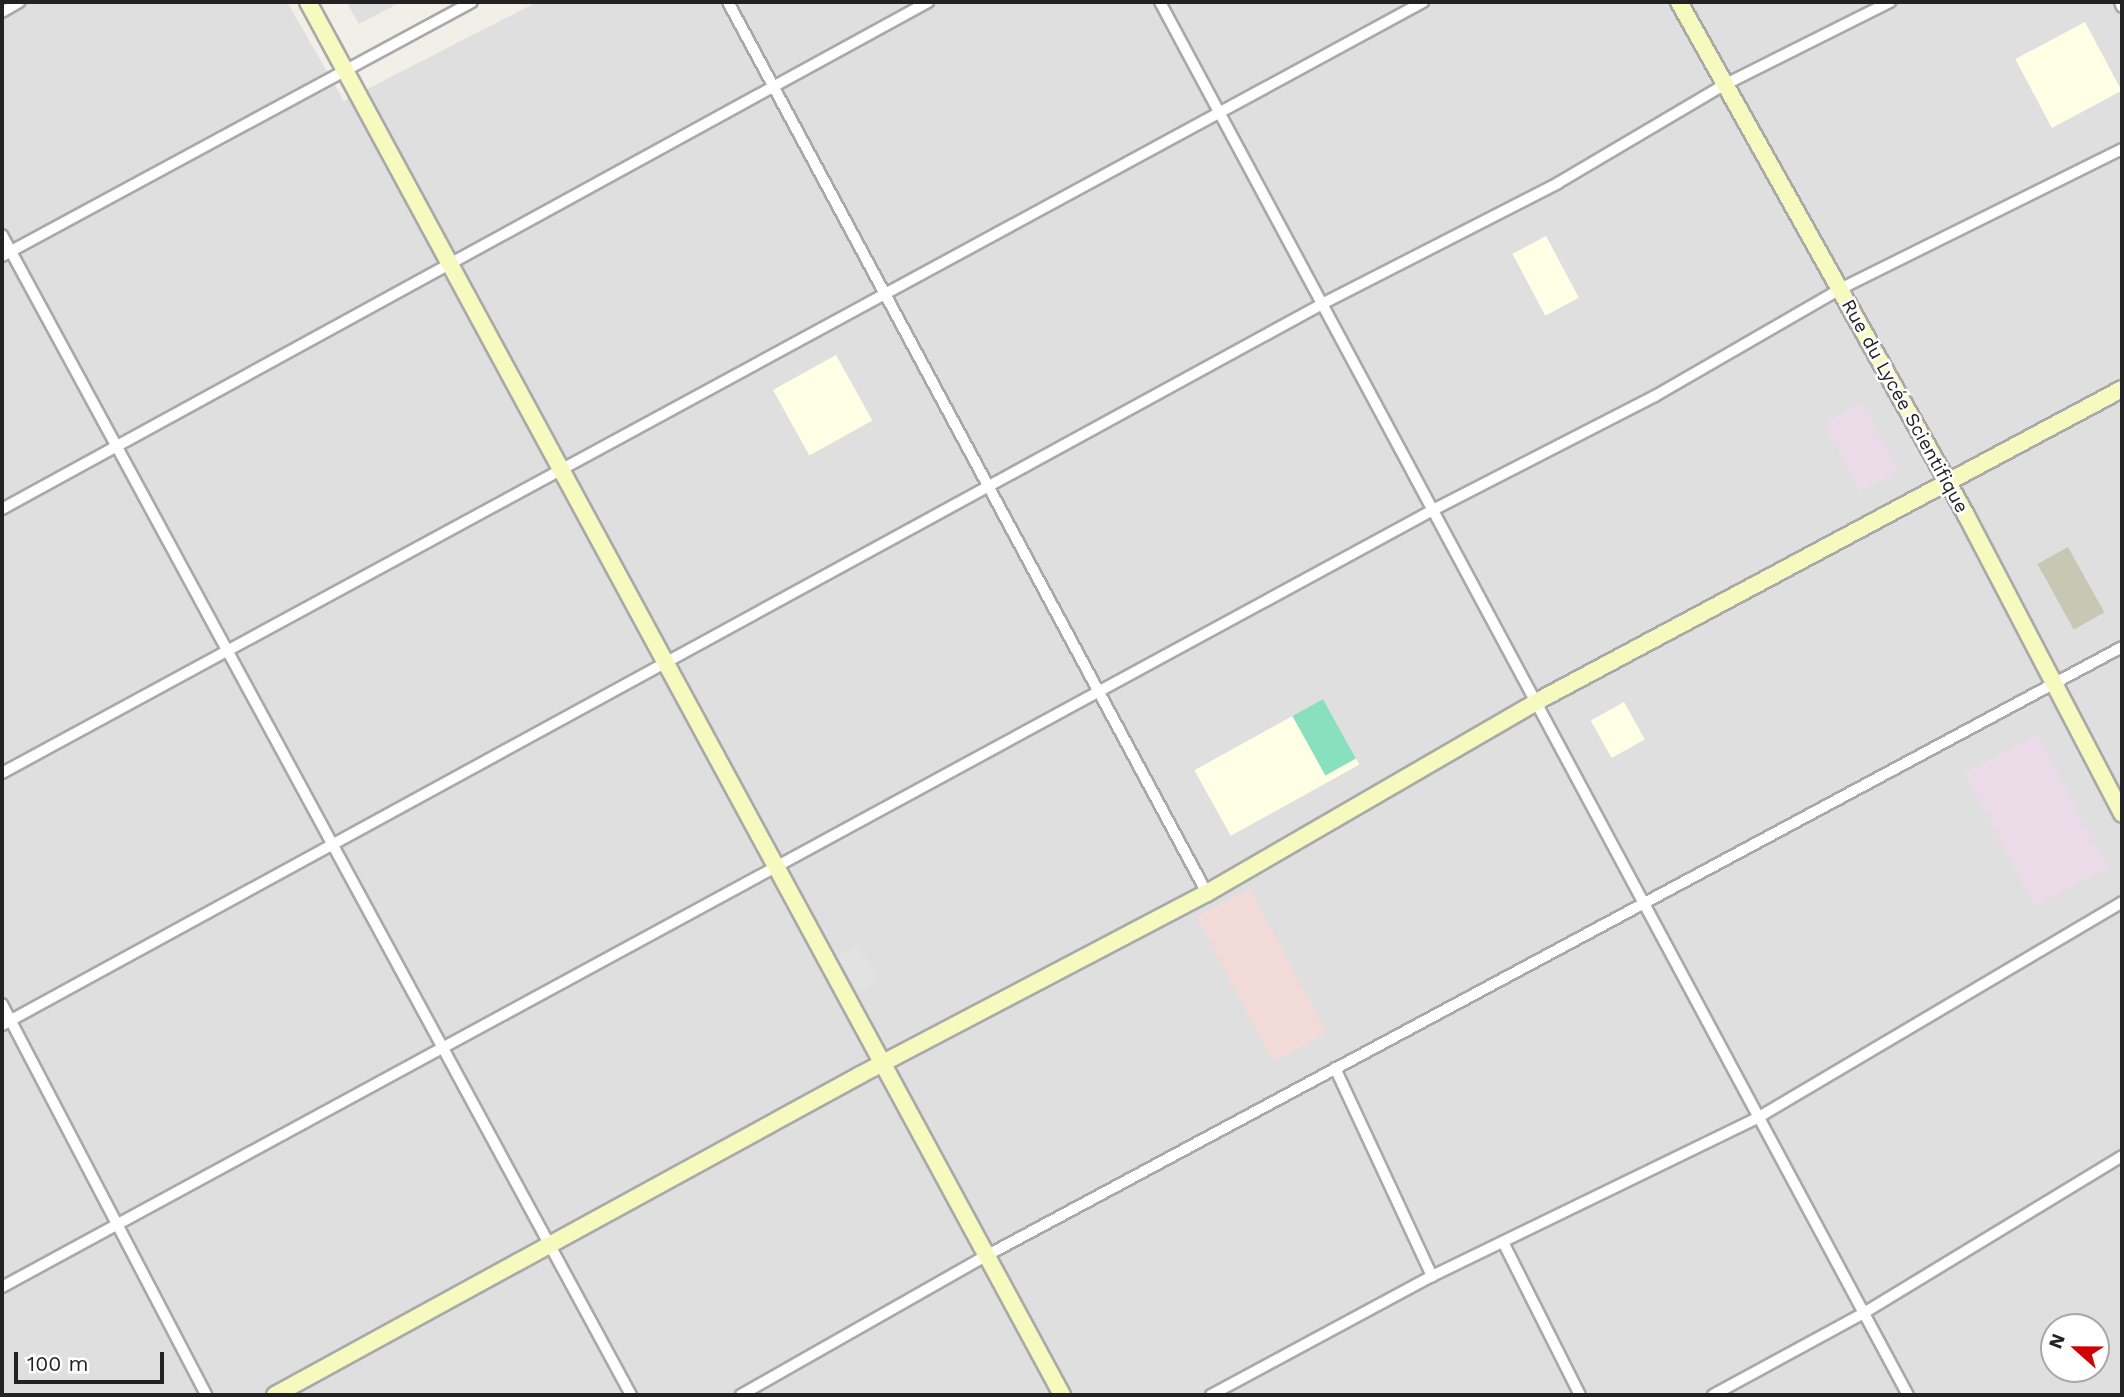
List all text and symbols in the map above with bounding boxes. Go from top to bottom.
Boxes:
street label: Rue du Lycée Scientifique [1837,295,1973,517]
north arrow [2040,1313,2110,1383]
text: N [2044,1330,2070,1352]
scale bar [18,1338,168,1382]
text: 100 m [27,1351,89,1376]

